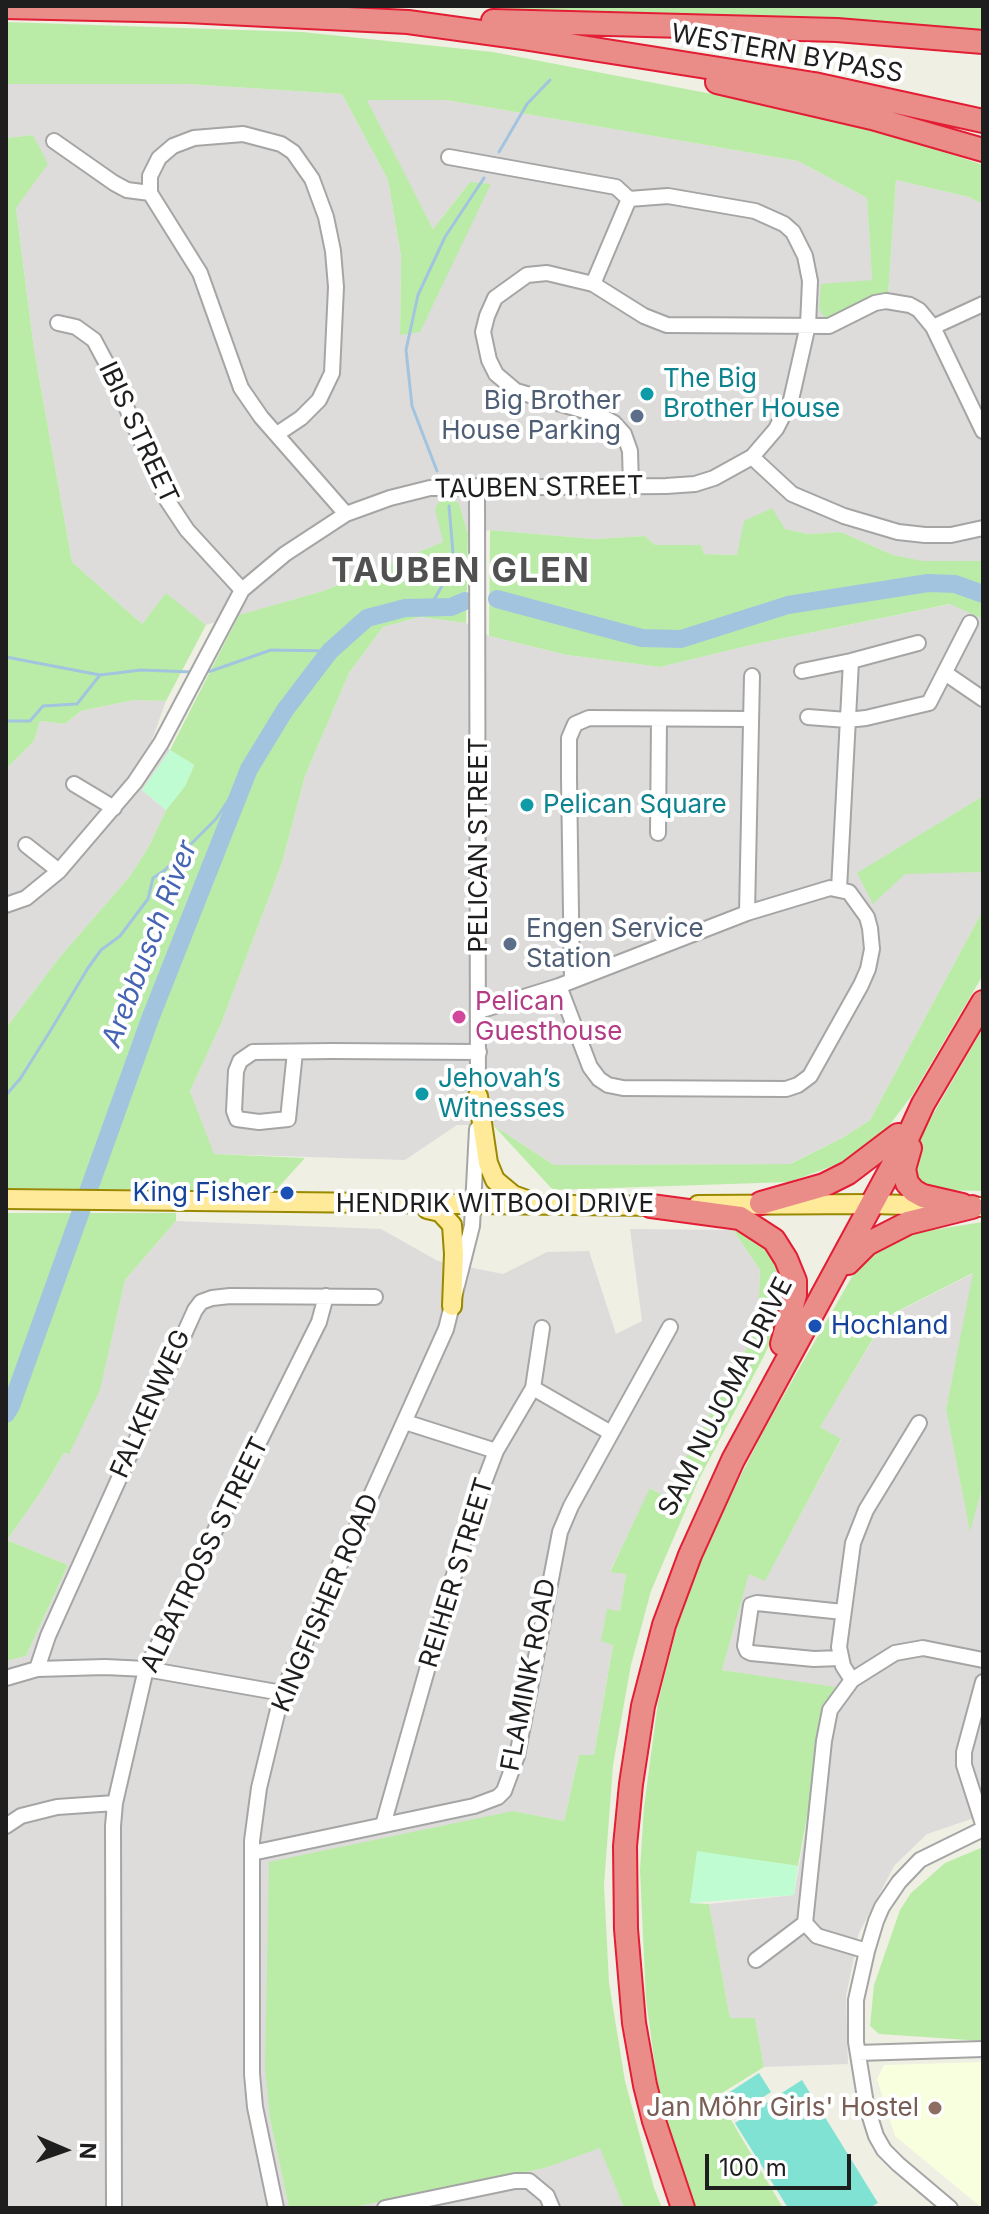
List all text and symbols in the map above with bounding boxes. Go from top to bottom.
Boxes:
street label: WESTERN BYPASS [669,18,905,90]
street label: IBIS STREET [91,357,185,509]
place label: The Big Brother House [663,363,840,424]
place label: Big Brother House Parking [441,385,621,446]
marker: The Big Brother House [638,385,656,403]
marker: Big Brother House Parking [628,407,646,425]
street label: TAUBEN STREET [434,471,644,505]
district label: TAUBEN GLEN [331,552,591,592]
street label: PELICAN STREET [463,737,495,953]
place label: Pelican Square [543,789,727,821]
marker: Pelican Square [518,796,536,814]
water label: Arebbusch River [95,836,205,1052]
place label: Engen Service Station [526,913,704,974]
marker: Engen Service Station [501,935,519,953]
place label: Pelican Guesthouse [475,986,622,1048]
marker: Pelican Guesthouse [450,1008,468,1026]
place label: Jehovah’s Witnesses [438,1063,565,1124]
marker: Jehovah’s Witnesses [413,1085,431,1103]
place label: King Fisher [133,1177,271,1209]
marker: King Fisher [278,1184,296,1202]
street label: HENDRIK WITBOOI DRIVE [336,1188,654,1220]
street label: SAM NUJOMA DRIVE [652,1272,800,1522]
place label: Hochland [831,1310,948,1342]
marker: Hochland [806,1317,824,1335]
street label: FALKENWEG [104,1325,198,1483]
street label: ALBATROSS STREET [134,1432,276,1678]
street label: REIHER STREET [413,1474,501,1672]
street label: KINGFISHER ROAD [266,1489,386,1717]
street label: FLAMINK ROAD [495,1576,563,1774]
place label: Jan Möhr Girls' Hostel [646,2092,919,2124]
marker: Jan Möhr Girls' Hostel [926,2099,944,2117]
north arrow [24,2110,104,2190]
scale bar [709,2138,855,2188]
text: N [75,2142,101,2160]
text: 100 m [719,2153,787,2182]

